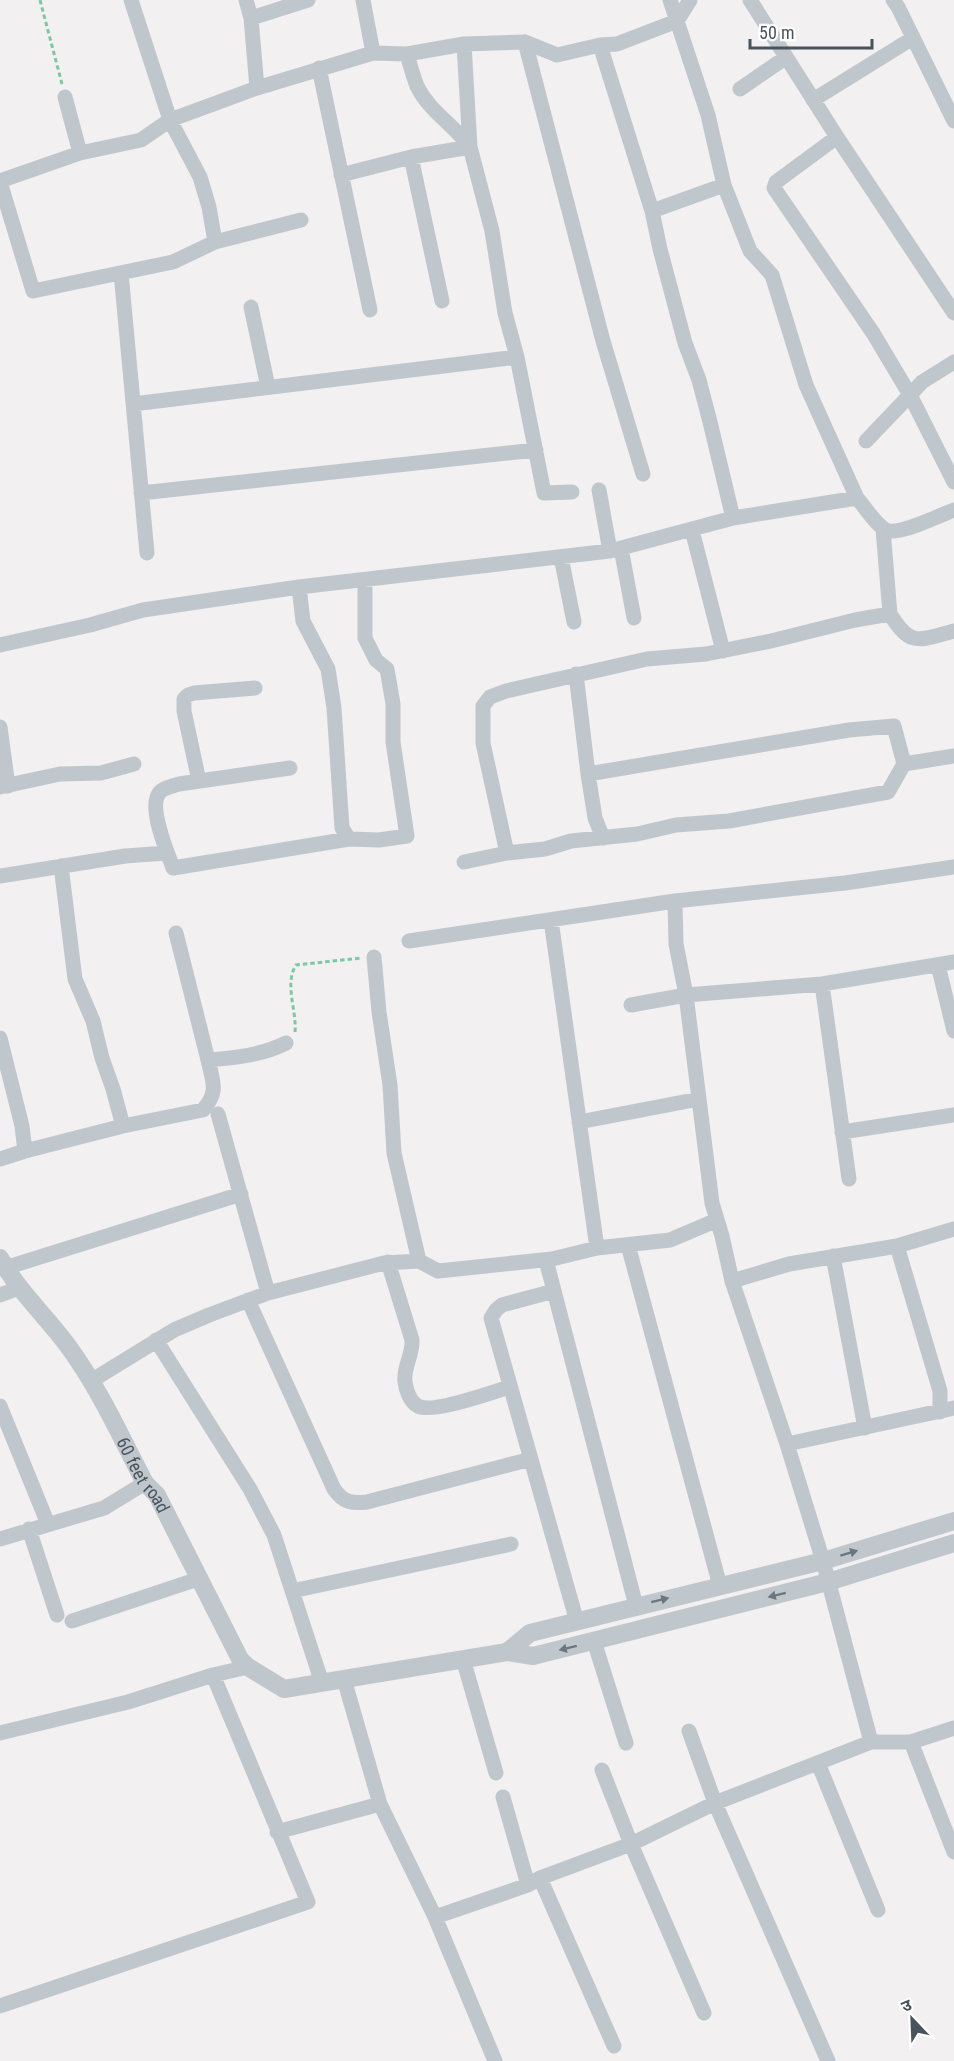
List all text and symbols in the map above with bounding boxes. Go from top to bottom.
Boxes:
scale bar [750,12,872,50]
text: 50 m [759,22,794,43]
street label: 60 feet road [113,1433,175,1516]
one-way arrow [840,1548,858,1557]
one-way arrow [768,1590,786,1600]
one-way arrow [651,1595,669,1605]
one-way arrow [558,1643,577,1653]
north arrow [882,1989,942,2049]
text: उ [898,1995,915,2016]

